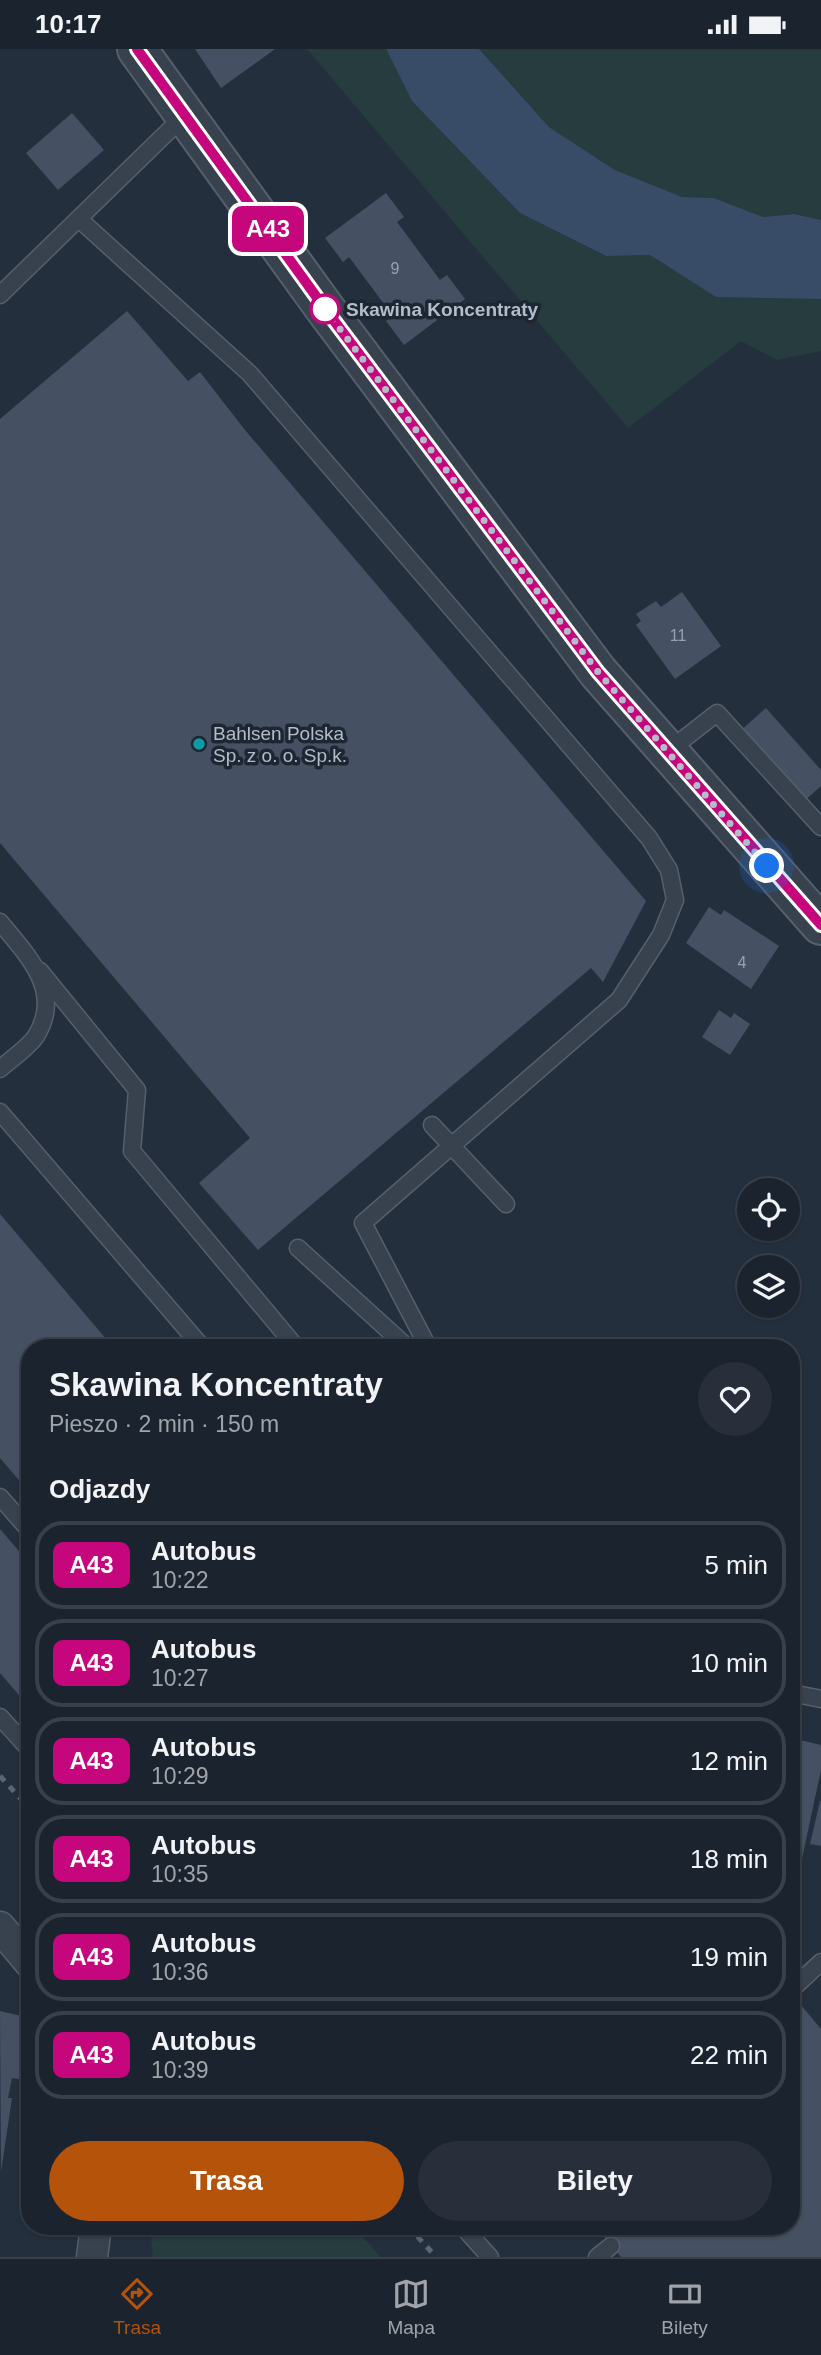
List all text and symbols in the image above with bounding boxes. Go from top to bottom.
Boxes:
text: 10:17 [35,9,102,39]
line badge: A43 [228,206,308,252]
text: A43 [246,215,290,242]
house number: 9 [391,260,400,277]
marker: Skawina Koncentraty [310,294,340,324]
place label: Skawina Koncentraty [346,299,539,320]
house number: 11 [670,627,686,644]
place label: Bahlsen Polska Sp. z o. o. Sp.k. [213,723,347,766]
marker: Bahlsen Polska Sp. z o. o. Sp.k. [191,736,207,752]
your location [749,848,784,883]
house number: 4 [738,954,747,971]
map controls [737,1178,800,1318]
button: locate [737,1178,800,1241]
button: layers [737,1255,800,1318]
button: heart [698,1362,772,1436]
text: Skawina Koncentraty [49,1366,383,1403]
text: Pieszo · 2 min · 150 m [49,1411,279,1437]
text: Odjazdy [49,1474,150,1504]
text: Autobus [151,1536,256,1566]
text: 5 min [704,1550,768,1580]
text: A43 [69,1551,114,1578]
text: 10:22 [151,1567,209,1593]
text: Autobus [151,1634,256,1664]
text: 10 min [690,1648,768,1678]
text: A43 [69,1649,114,1676]
text: 10:27 [151,1665,209,1691]
text: Autobus [151,1732,256,1762]
text: 12 min [690,1746,768,1776]
text: A43 [69,1747,114,1774]
text: 10:29 [151,1763,209,1789]
text: Autobus [151,1830,256,1860]
text: 18 min [690,1844,768,1874]
text: A43 [69,1845,114,1872]
text: 10:35 [151,1861,209,1887]
text: Autobus [151,1928,256,1958]
text: 19 min [690,1942,768,1972]
text: A43 [69,1943,114,1970]
text: 10:36 [151,1959,209,1985]
text: Autobus [151,2026,256,2056]
text: 22 min [690,2040,768,2070]
text: A43 [69,2041,114,2068]
text: 10:39 [151,2057,209,2083]
button: Trasa [49,2141,404,2221]
button: Bilety [418,2141,772,2221]
tab: Trasa [113,2275,161,2339]
tab: Mapa [387,2275,435,2339]
tab: Bilety [661,2275,708,2339]

